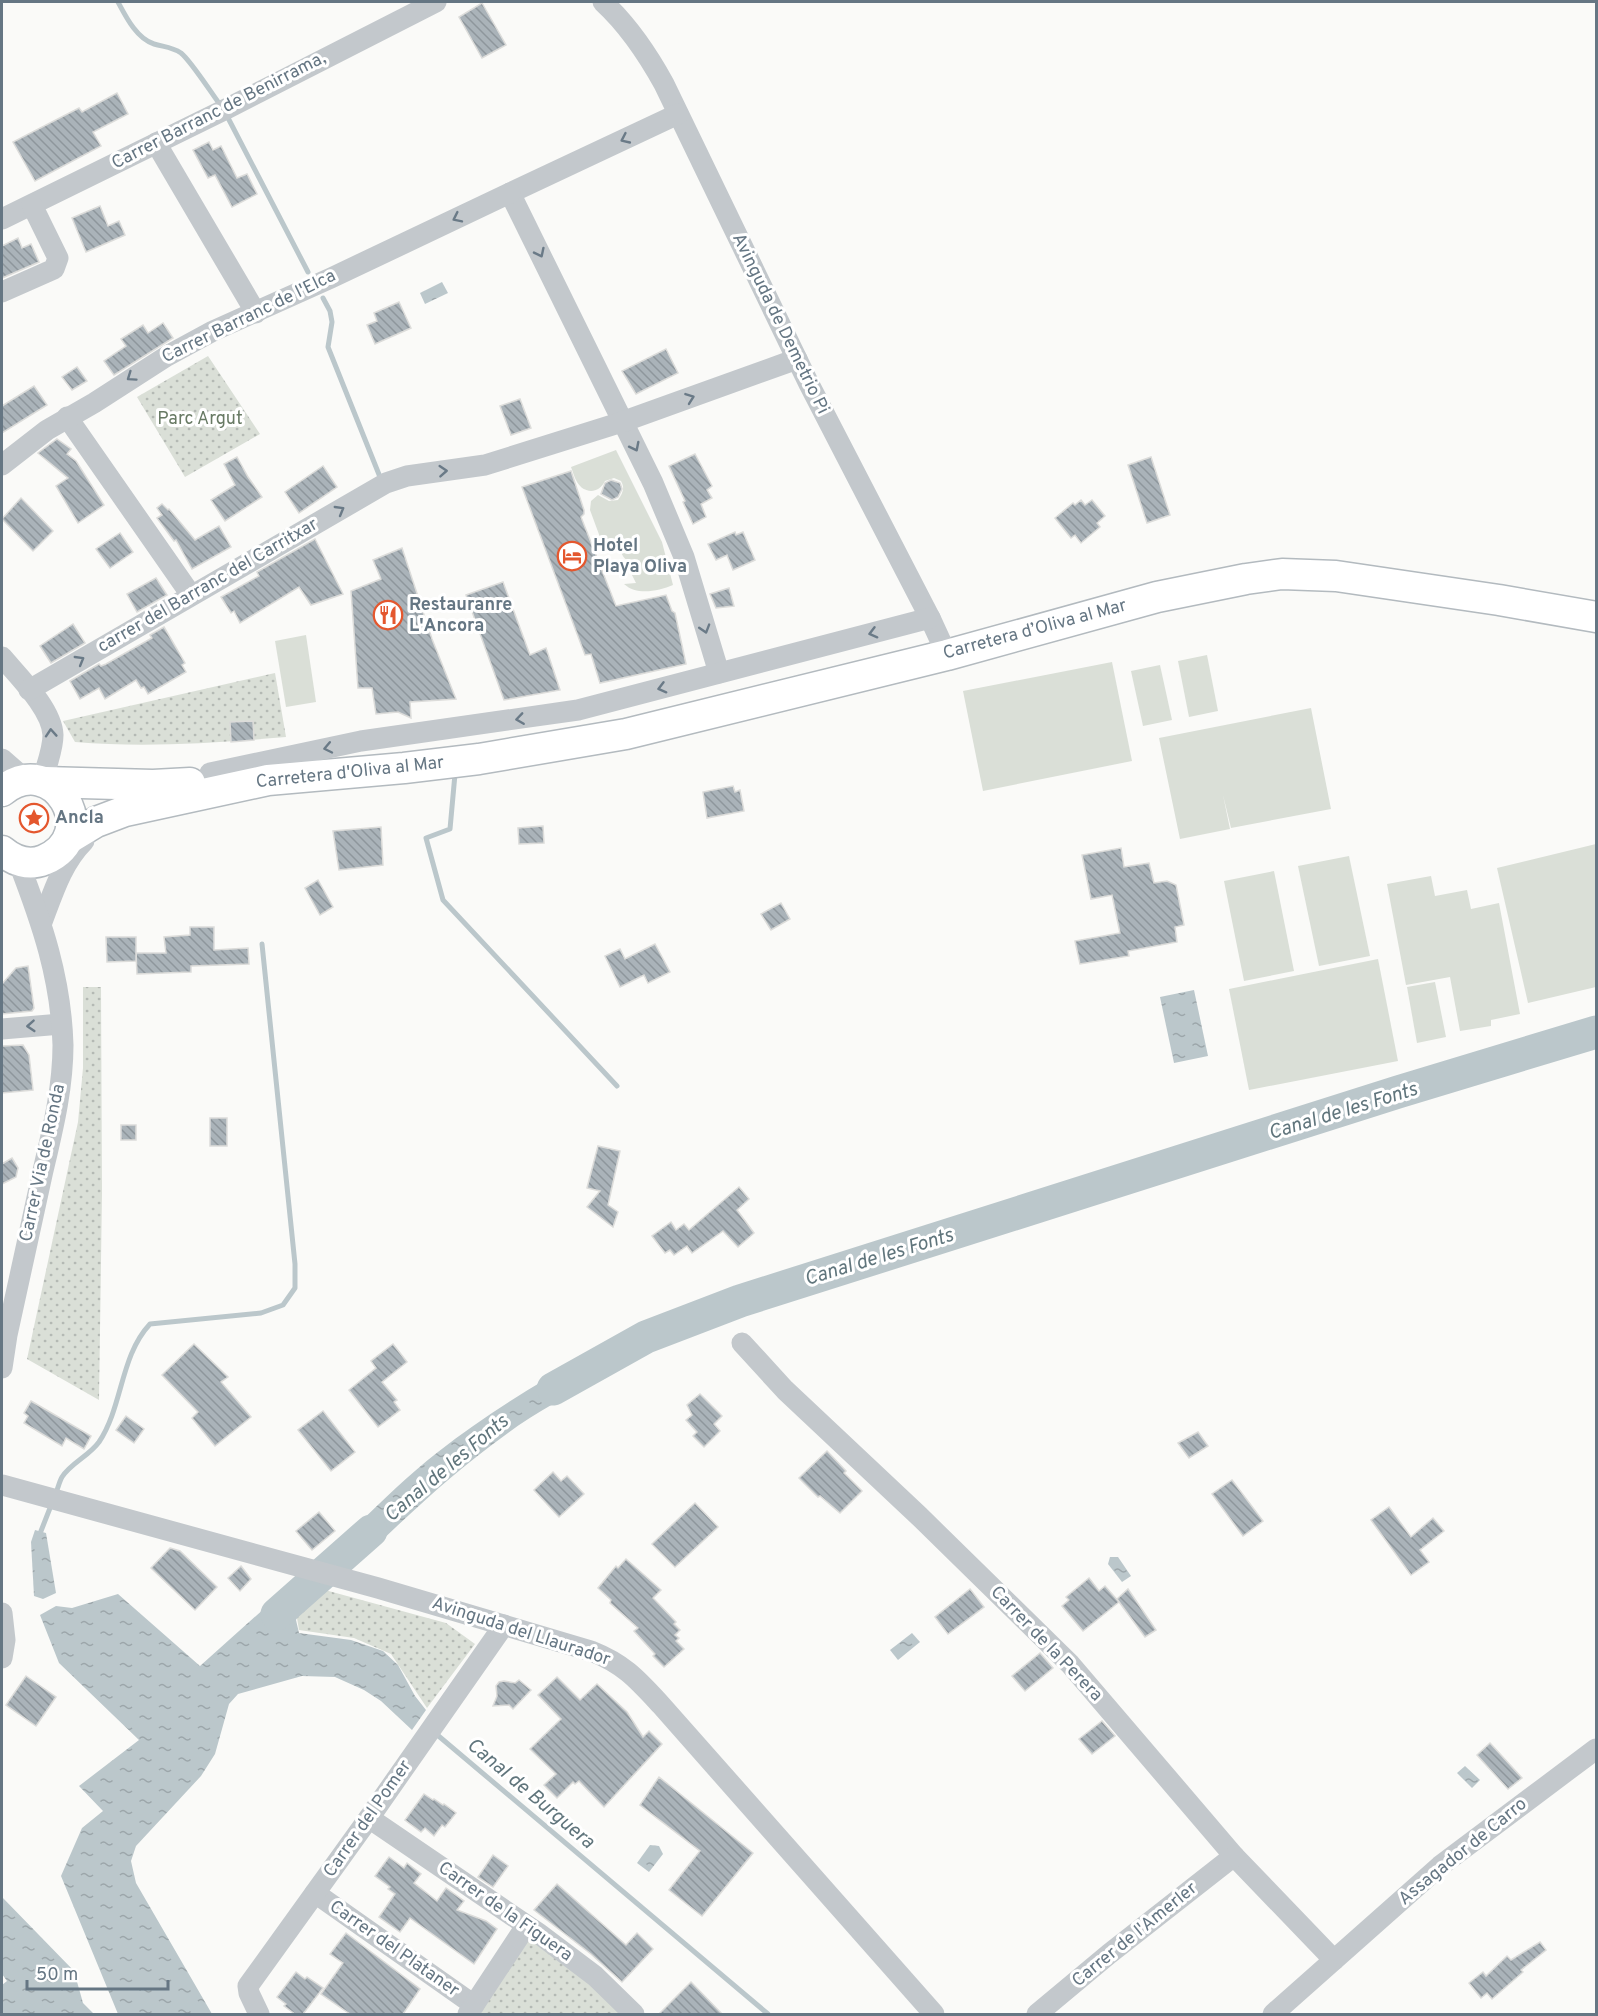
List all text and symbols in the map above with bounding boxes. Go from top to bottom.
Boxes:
street label: Carrer Barranc de Benirrama, [108,47,330,175]
one-way arrow [621,131,632,143]
one-way arrow [453,211,464,222]
street label: Avinguda de Demetrio Pi [726,230,834,418]
one-way arrow [532,247,544,258]
street label: Carrer Barranc de l'Elca [158,265,340,369]
one-way arrow [127,370,138,381]
one-way arrow [684,392,695,405]
park label: Parc Argut [157,408,243,431]
one-way arrow [628,441,639,452]
one-way arrow [439,465,448,478]
one-way arrow [334,506,344,517]
street label: carrer del Barranc del Carritxar [94,513,322,659]
place label: Hotel Playa Oliva [593,535,687,579]
hotel icon: Hotel Playa Oliva [556,540,588,572]
place label: Restauranre L'Ancora [409,594,512,638]
street label: Carretera d’Oliva al Mar [941,594,1129,666]
restaurant icon: Restauranre L'Ancora [372,599,404,631]
one-way arrow [698,623,710,634]
one-way arrow [868,625,878,638]
one-way arrow [74,656,84,667]
one-way arrow [658,681,668,693]
one-way arrow [516,712,526,725]
one-way arrow [44,728,57,737]
one-way arrow [323,741,333,754]
street label: Carretera d'Oliva al Mar [255,752,445,794]
place icon: Ancla [18,802,50,834]
place label: Ancla [55,807,104,830]
one-way arrow [27,1020,36,1033]
water label: Canal de les Fonts [1265,1077,1422,1147]
street label: Carrer Via de Ronda [15,1082,71,1244]
water label: Canal de les Fonts [801,1223,958,1293]
water label: Canal de les Fonts [380,1409,515,1529]
street label: Carrer de la Perera [985,1581,1107,1707]
street label: Avinguda del Llaurador [429,1592,613,1672]
water label: Canal de Burguera [460,1733,600,1856]
street label: Carrer del Pomer [319,1756,417,1882]
street label: Assagador de Carro [1394,1793,1532,1911]
street label: Carrer de la Figuera [433,1857,577,1967]
street label: Carrer de l'Amerler [1068,1877,1202,1993]
street label: Carrer del Plataner [325,1896,463,2002]
scale bar [27,1953,168,1991]
text: 50 m [36,1964,78,1987]

